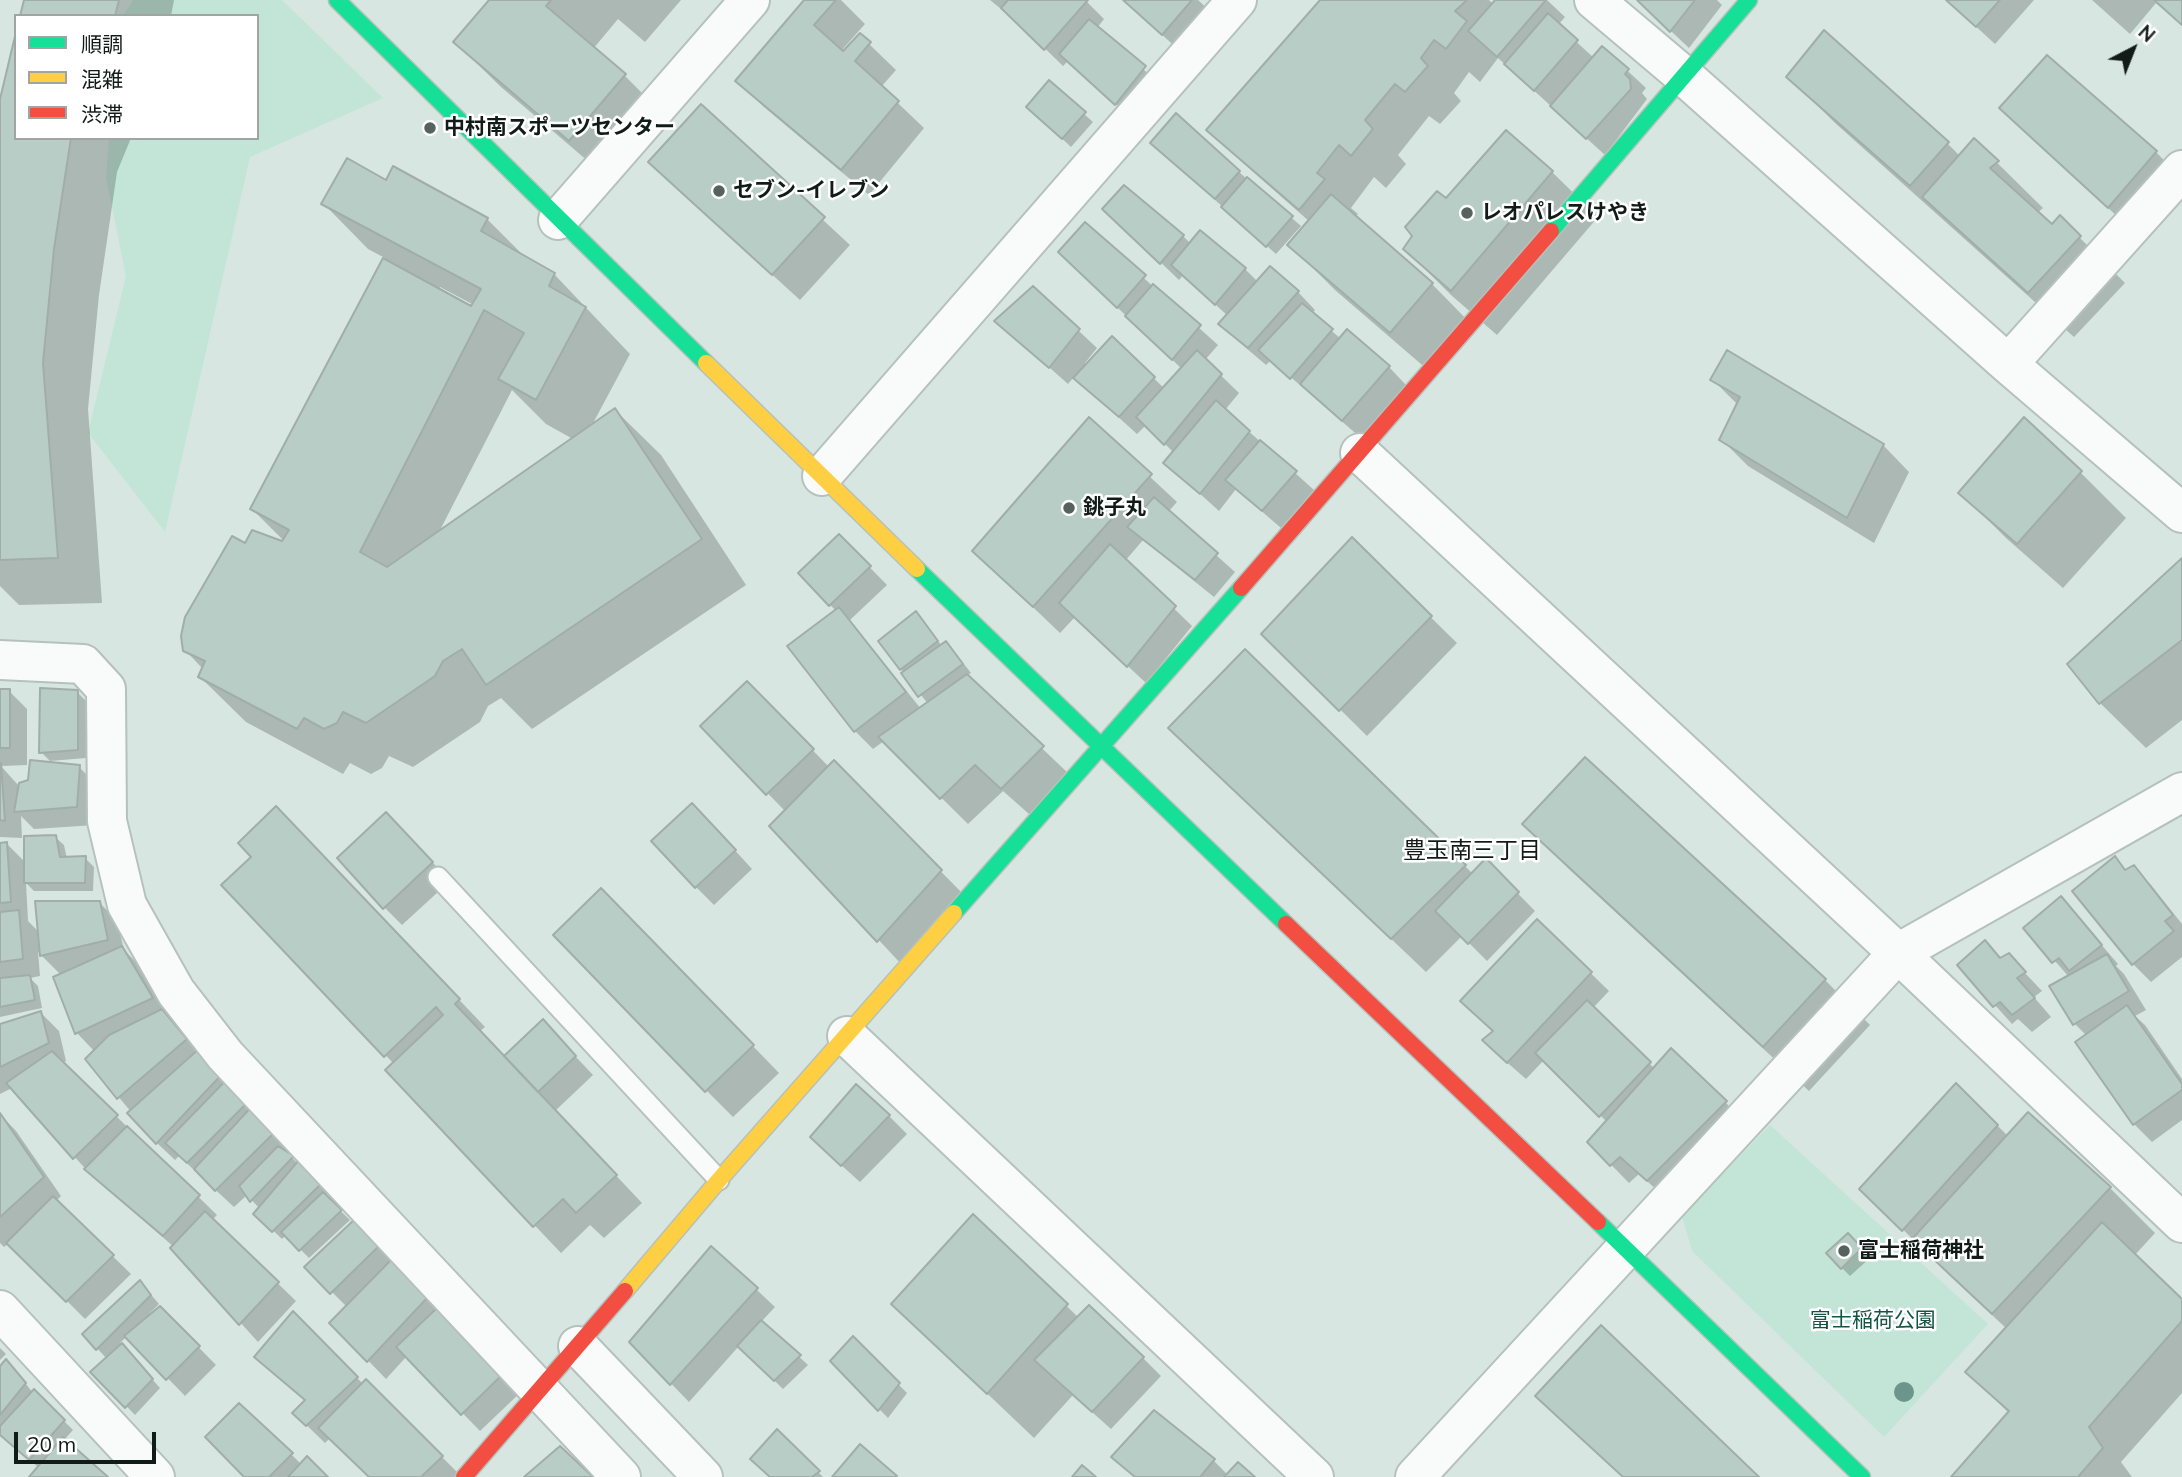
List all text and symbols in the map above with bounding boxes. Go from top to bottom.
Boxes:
legend [14,14,259,140]
north arrow [2098,14,2168,84]
text: N [2134,20,2160,47]
text: 順調 [81,31,123,57]
text: 混雑 [81,66,123,92]
text: 渋滞 [81,101,123,127]
place label: 中村南スポーツセンター [444,115,675,141]
marker: 中村南スポーツセンター [422,120,438,136]
place label: セブン-イレブン [733,178,889,204]
marker: セブン-イレブン [711,183,727,199]
place label: レオパレスけやき [1481,200,1649,226]
marker: レオパレスけやき [1459,205,1475,221]
place label: 銚子丸 [1083,495,1146,521]
marker: 銚子丸 [1061,500,1077,516]
district label: 豊玉南三丁目 [1403,837,1541,865]
place label: 富士稲荷神社 [1858,1238,1984,1264]
marker: 富士稲荷神社 [1836,1243,1852,1259]
park label: 富士稲荷公園 [1810,1308,1936,1334]
scale bar [18,1418,159,1462]
text: 20 m [27,1431,76,1457]

